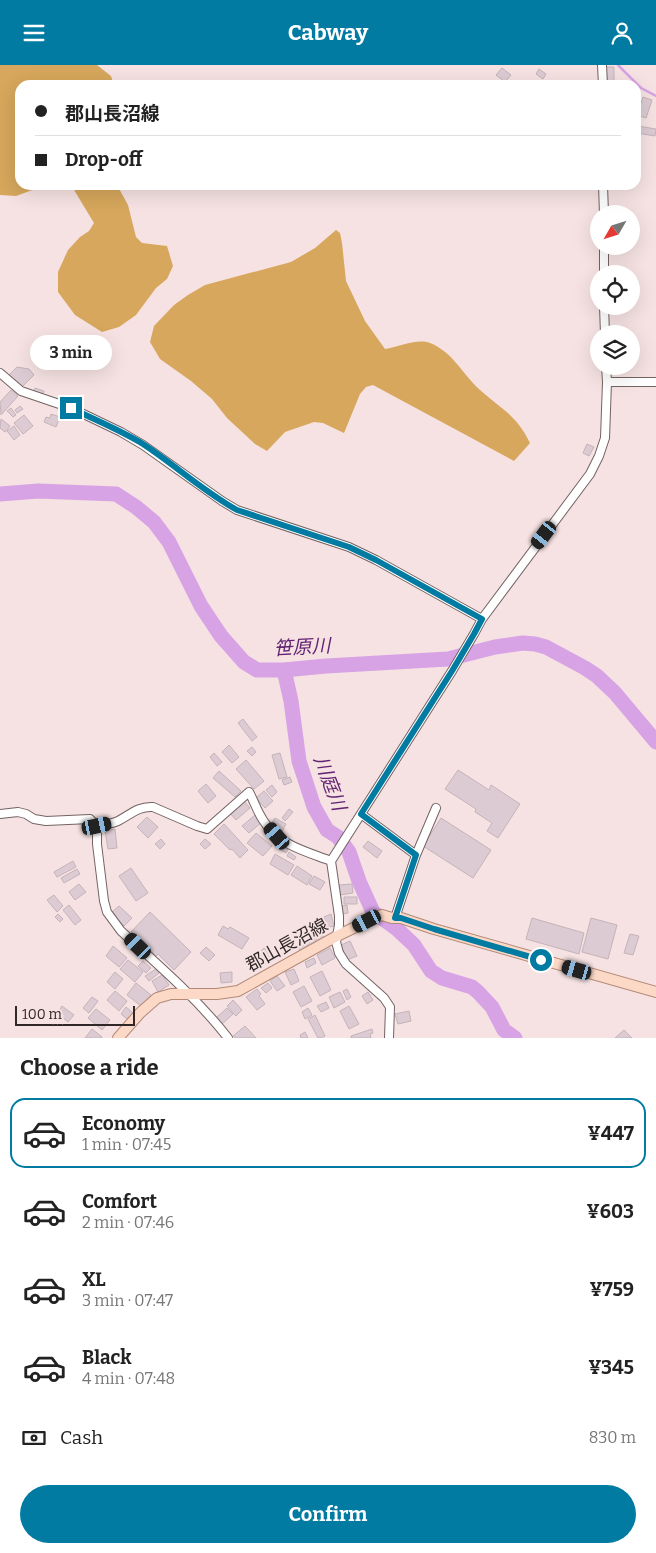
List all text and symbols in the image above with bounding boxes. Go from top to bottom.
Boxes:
icon: menu [20,19,48,47]
text: Cabway [288,19,368,46]
icon: person [608,19,636,47]
text: 郡山長沼線 [65,102,160,125]
text: Drop-off [65,148,143,171]
north arrow [590,205,640,255]
map controls [590,205,640,375]
button: locate [590,265,640,315]
button: layers [590,325,640,375]
callout: 3 min [30,335,112,371]
text: 3 min [50,343,92,362]
route end [60,397,82,419]
car [528,519,559,551]
water label: 笹原川 [273,634,333,660]
water label: 川庭川 [309,752,352,816]
car [80,816,113,836]
car [261,820,292,852]
car [350,908,383,934]
street label: 郡山長沼線 [242,914,332,976]
car [121,930,154,962]
route start [530,949,552,971]
car [560,959,593,981]
scale bar [15,1003,135,1026]
text: 100 m [22,1006,62,1023]
text: Choose a ride [20,1054,159,1081]
icon: car [22,1111,67,1156]
text: Economy [82,1112,165,1135]
text: ¥447 [587,1122,634,1145]
text: 1 min · 07:45 [82,1135,171,1154]
icon: car [22,1189,67,1234]
text: Comfort [82,1190,157,1213]
text: ¥603 [587,1200,634,1223]
text: 2 min · 07:46 [82,1213,174,1232]
icon: car [22,1267,67,1312]
text: XL [82,1268,106,1291]
text: ¥759 [590,1278,634,1301]
text: 3 min · 07:47 [82,1291,173,1310]
icon: car [22,1345,67,1390]
text: Black [82,1346,132,1369]
text: ¥345 [588,1356,634,1379]
text: 4 min · 07:48 [82,1369,175,1388]
icon: cash [20,1424,48,1452]
text: Cash [60,1426,103,1449]
text: 830 m [589,1428,636,1447]
button: Confirm [20,1485,636,1543]

